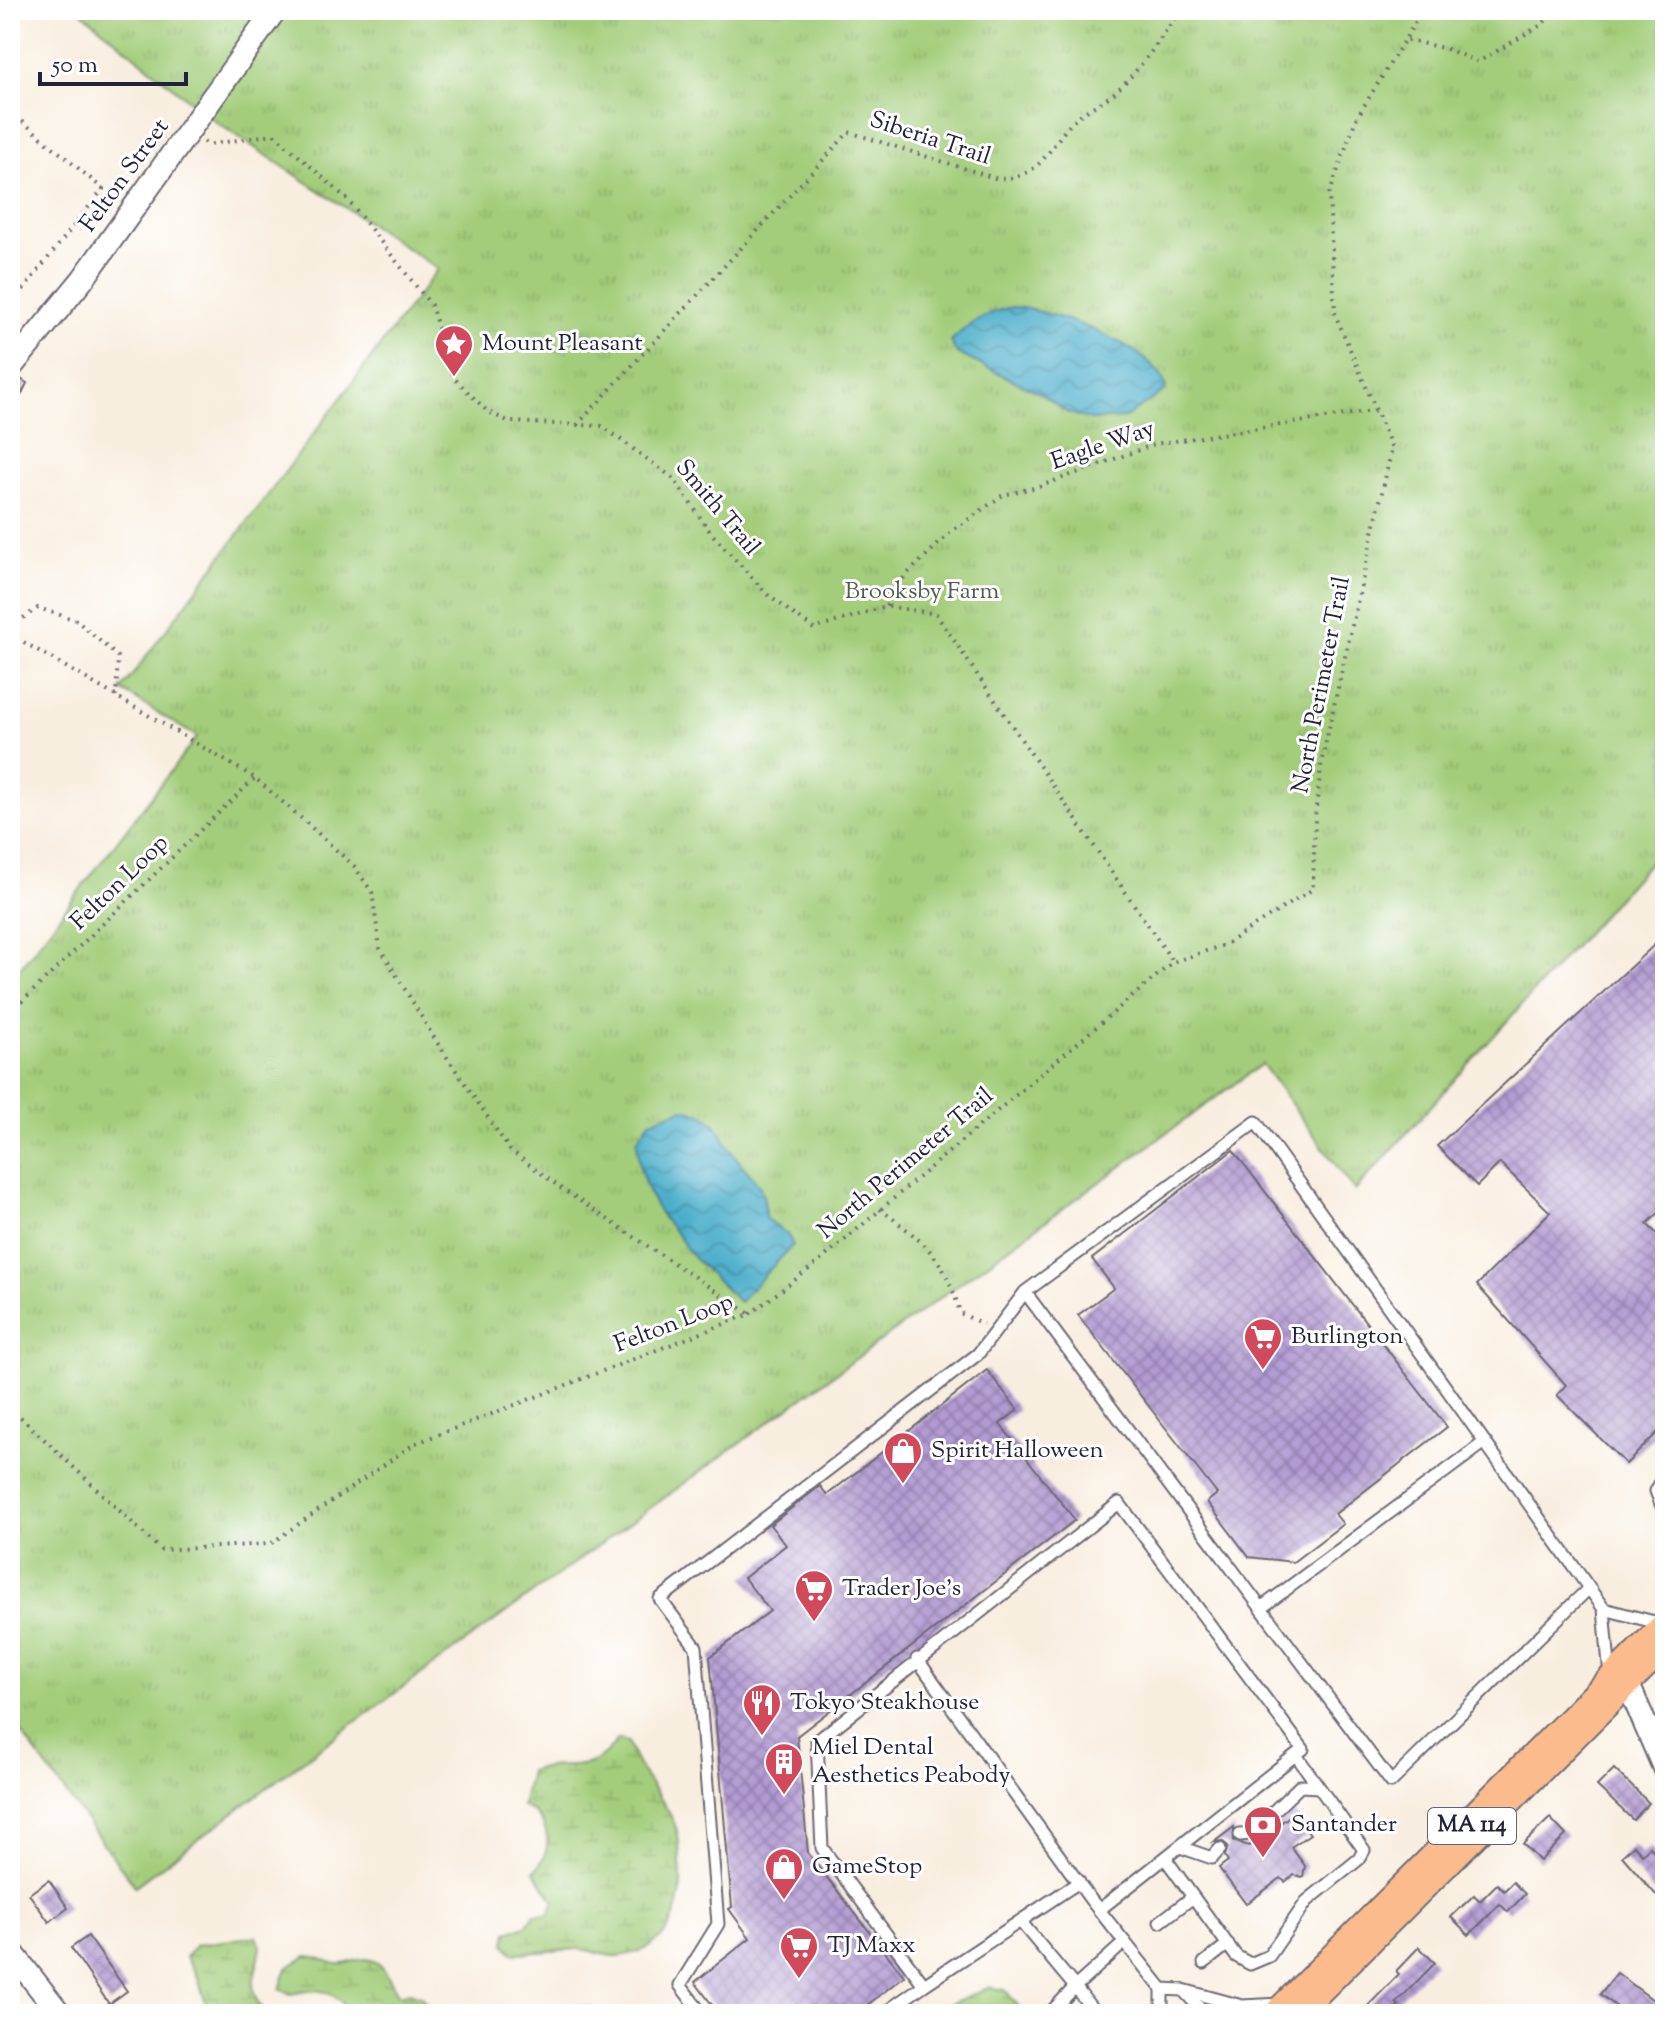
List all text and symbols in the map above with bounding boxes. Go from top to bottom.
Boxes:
scale bar [40,36,186,86]
text: 50 m [50,49,98,83]
street label: Siberia Trail [865,103,995,175]
street label: Felton Street [72,112,178,240]
place icon: Mount Pleasant [433,323,475,378]
place label: Mount Pleasant [482,327,643,361]
street label: Eagle Way [1047,412,1159,480]
street label: Smith Trail [667,452,768,564]
street label: North Perimeter Trail [1284,573,1360,796]
park label: Brooksby Farm [845,575,999,609]
street label: Felton Loop [63,827,177,939]
street label: North Perimeter Trail [811,1080,1002,1248]
street label: Felton Loop [610,1286,738,1362]
supermarket icon: Burlington [1242,1316,1284,1371]
place label: Burlington [1291,1320,1404,1354]
shop icon: Spirit Halloween [882,1430,924,1485]
place label: Spirit Halloween [931,1434,1104,1468]
supermarket icon: Trader Joe's [793,1568,835,1623]
place label: Trader Joe's [842,1572,961,1606]
restaurant icon: Tokyo Steakhouse [741,1682,783,1737]
place label: Tokyo Steakhouse [790,1686,979,1720]
place label: Miel Dental Aesthetics Peabody [812,1731,1010,1793]
building icon: Miel Dental Aesthetics Peabody [763,1741,805,1796]
bank icon: Santander [1242,1804,1284,1859]
place label: Santander [1291,1808,1397,1842]
road number: MA 114 [1428,1808,1516,1844]
shop icon: GameStop [763,1846,805,1901]
place label: GameStop [812,1850,922,1884]
supermarket icon: TJ Maxx [778,1925,820,1980]
place label: TJ Maxx [827,1929,915,1963]

